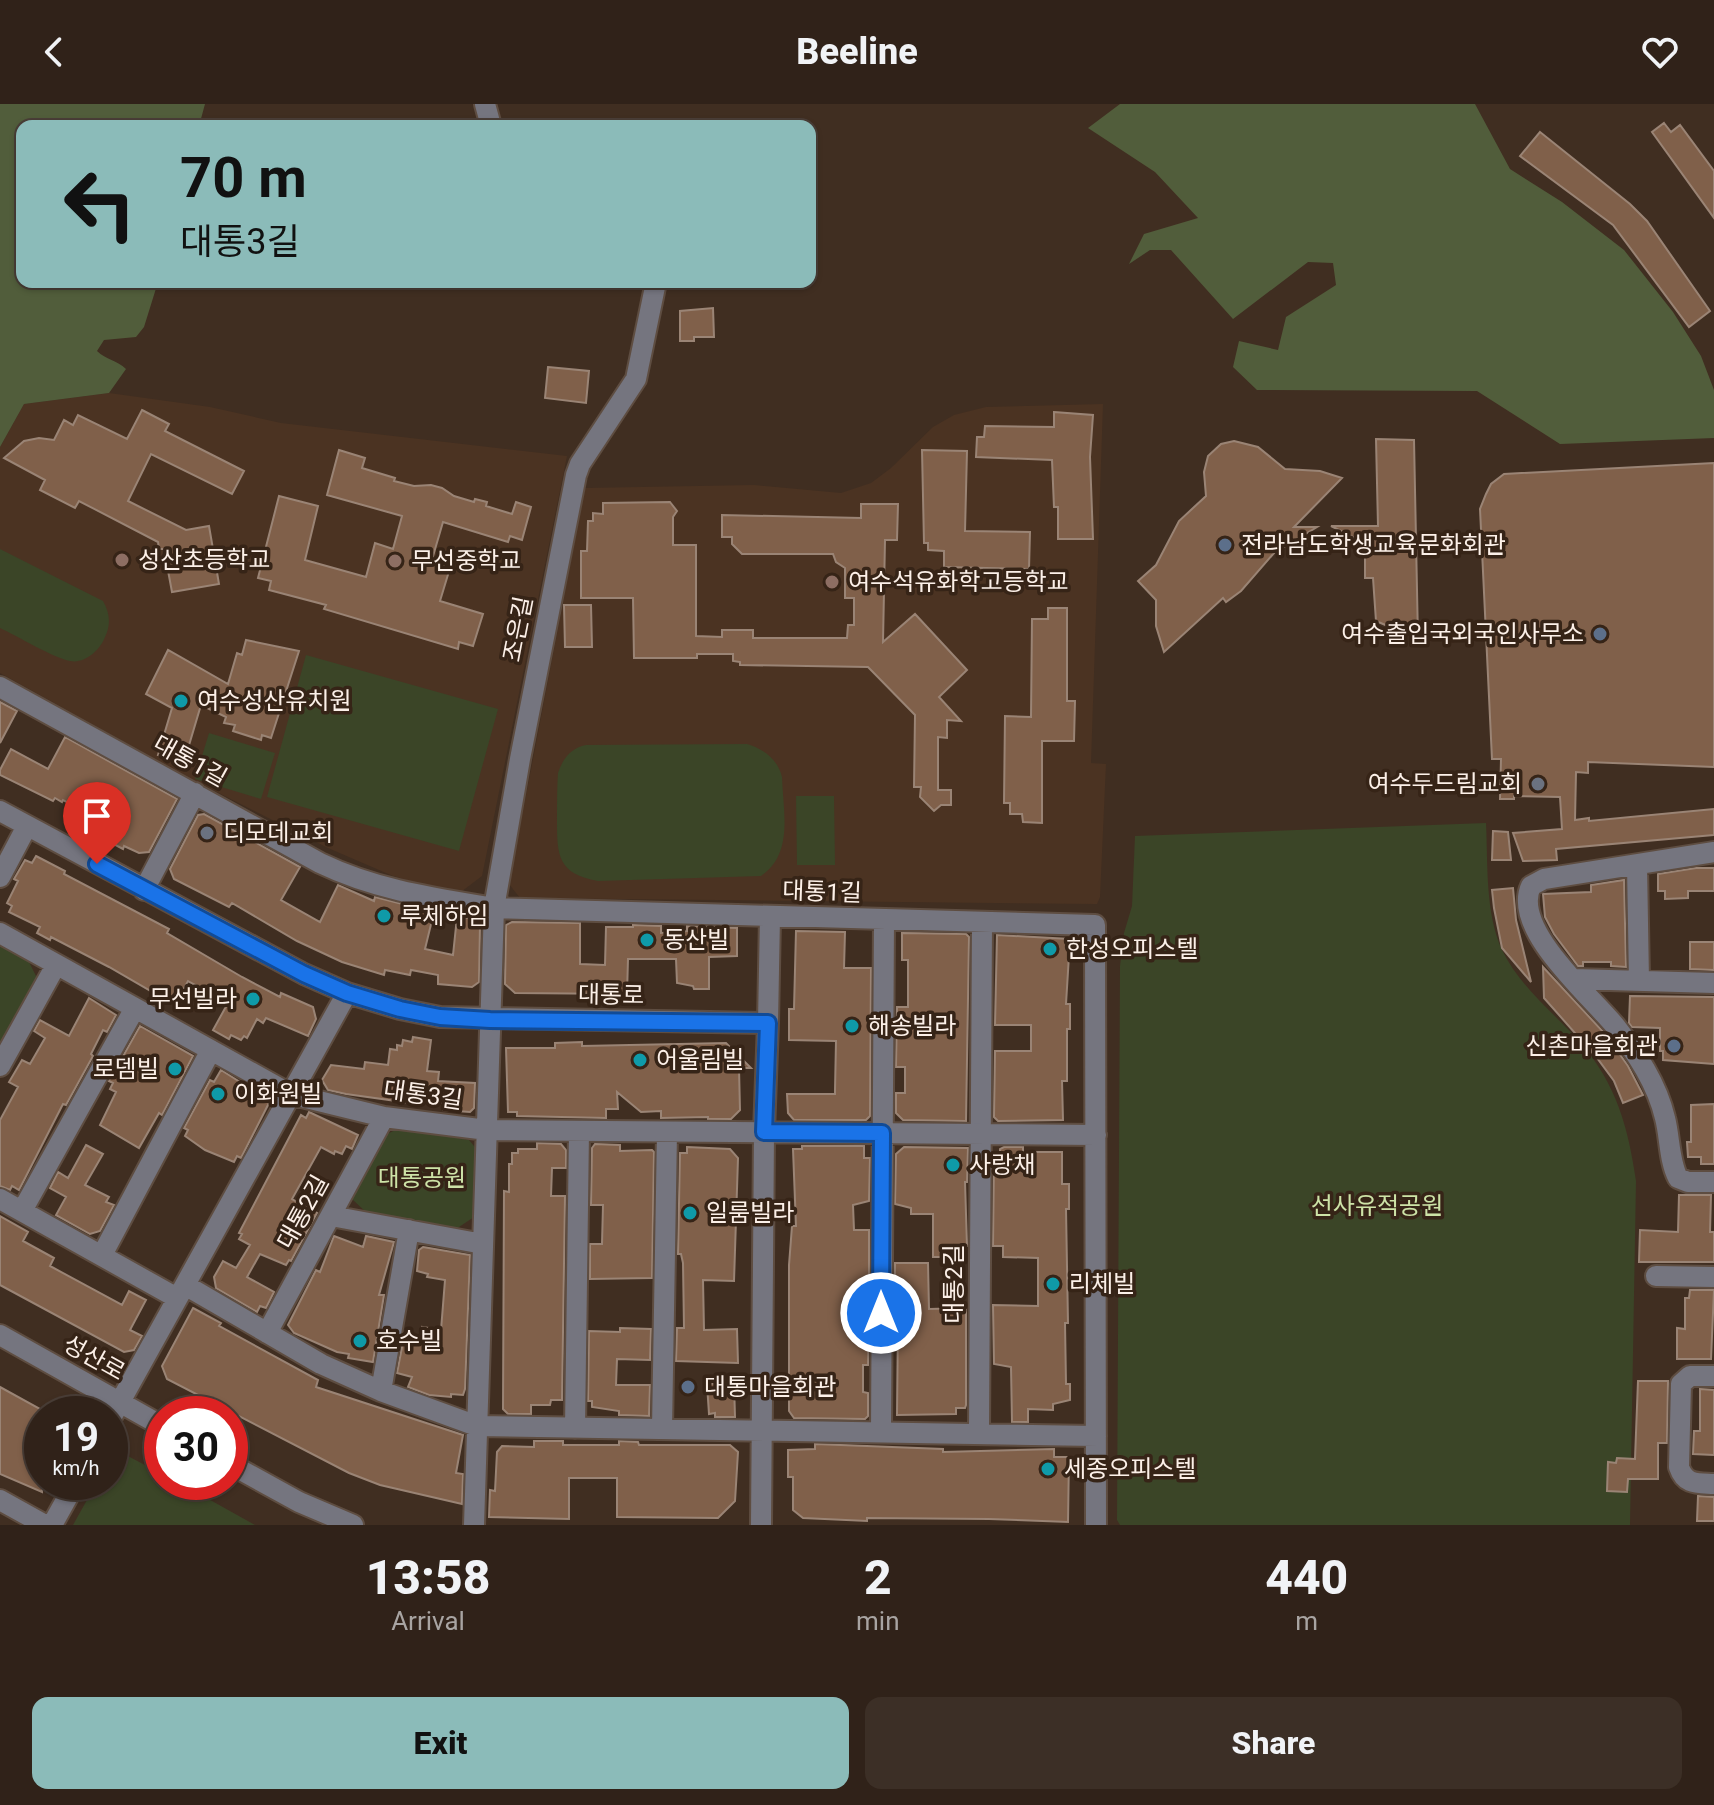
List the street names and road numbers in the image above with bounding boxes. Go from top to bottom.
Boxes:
street label: 조은길 [498,594,538,664]
street label: 대통1길 [148,729,232,793]
street label: 대통1길 [782,877,862,907]
street label: 대통로 [578,980,644,1010]
street label: 대통3길 [382,1076,464,1114]
street label: 대통2길 [271,1170,335,1254]
street label: 대통2길 [940,1244,968,1324]
street label: 성산로 [58,1330,130,1386]

